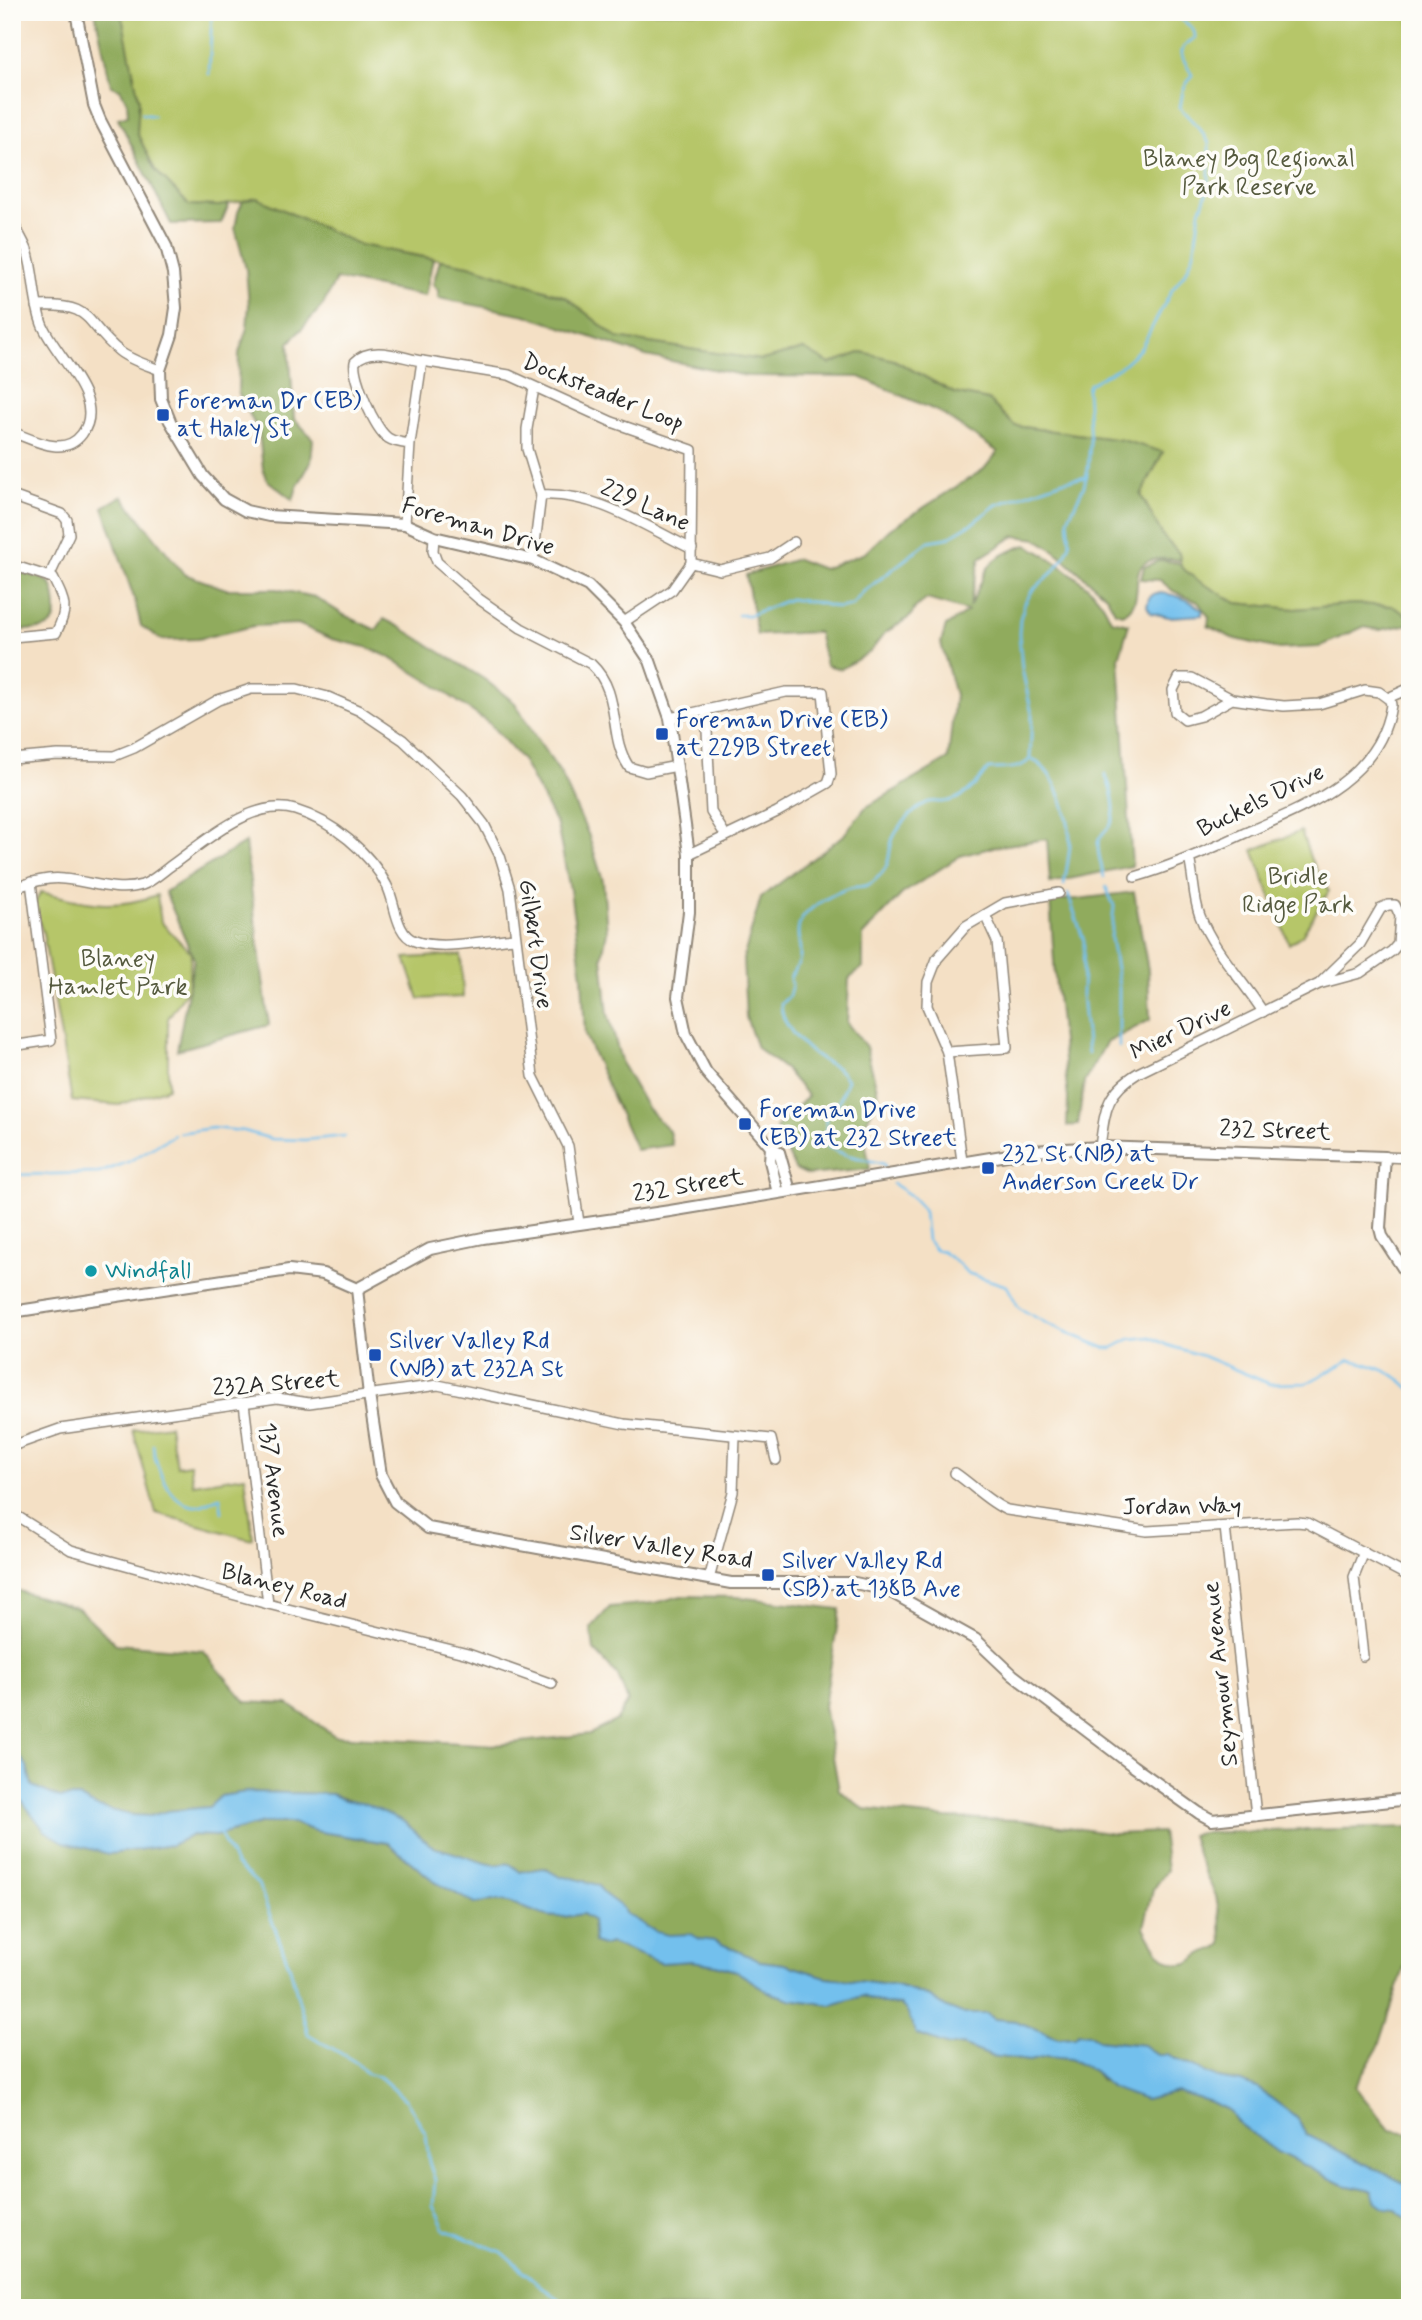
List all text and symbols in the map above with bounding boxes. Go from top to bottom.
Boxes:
park label: Blaney Bog Regional Park Reserve [1143,144,1355,203]
street label: Docksteader Loop [517,346,689,440]
place label: Foreman Dr (EB) at Haley St [177,386,362,445]
marker: Foreman Dr (EB) at Haley St [155,407,171,423]
street label: 229 Lane [595,473,695,539]
street label: Foreman Drive [398,490,558,564]
place label: Foreman Drive (EB) at 229B Street [676,705,888,764]
marker: Foreman Drive (EB) at 229B Street [654,726,670,742]
street label: Buckels Drive [1192,757,1330,845]
park label: Bridle Ridge Park [1242,862,1354,923]
street label: Gilbert Drive [511,877,559,1011]
park label: Blaney Hamlet Park [48,944,188,1003]
street label: Mier Drive [1125,993,1237,1069]
place label: Foreman Drive (EB) at 232 Street [759,1095,957,1154]
street label: 232 Street [1219,1114,1331,1148]
marker: Foreman Drive (EB) at 232 Street [737,1116,753,1132]
place label: 232 St (NB) at Anderson Creek Dr [1002,1139,1199,1198]
marker: 232 St (NB) at Anderson Creek Dr [980,1160,996,1176]
street label: 232 Street [631,1162,745,1210]
place label: Windfall [105,1256,191,1287]
marker: Windfall [83,1263,99,1279]
place label: Silver Valley Rd (WB) at 232A St [389,1326,563,1385]
marker: Silver Valley Rd (WB) at 232A St [367,1347,383,1363]
street label: 232A Street [212,1364,340,1404]
street label: 137 Avenue [251,1421,295,1540]
street label: Jordan Way [1122,1490,1242,1524]
street label: Silver Valley Road [567,1517,755,1577]
place label: Silver Valley Rd (SB) at 138B Ave [782,1546,961,1605]
street label: Blaney Road [218,1556,350,1618]
marker: Silver Valley Rd (SB) at 138B Ave [760,1567,776,1583]
street label: Seymour Avenue [1196,1580,1246,1768]

